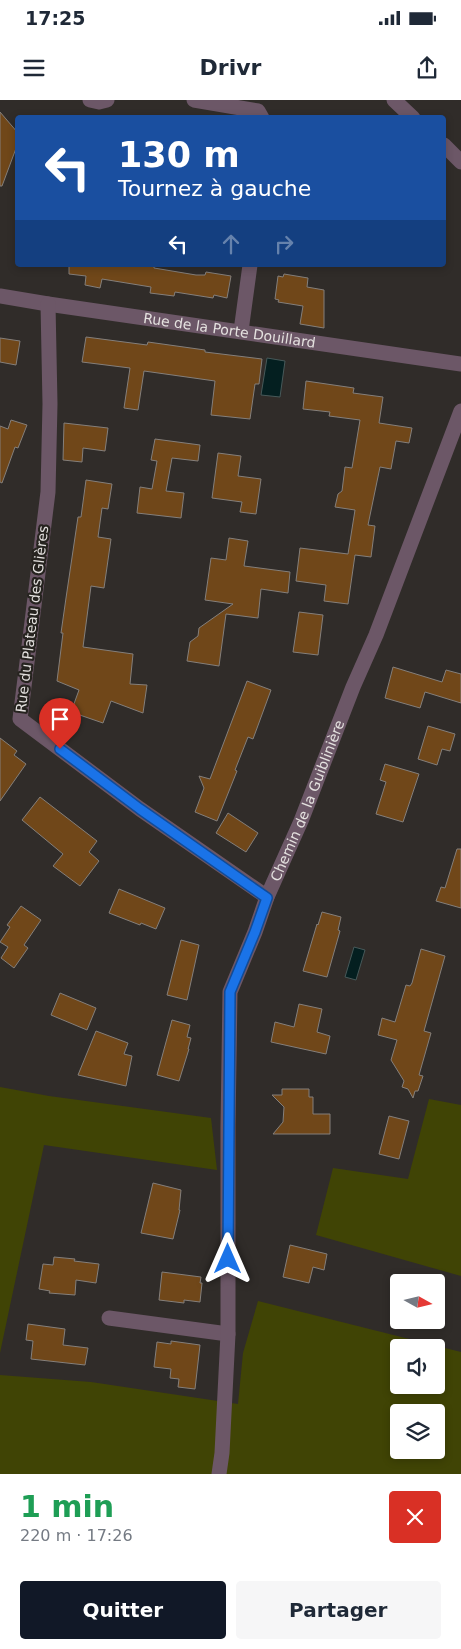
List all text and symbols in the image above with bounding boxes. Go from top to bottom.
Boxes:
text: 17:25 [25,7,85,29]
icon: menu [20,54,48,82]
icon: share [413,54,441,82]
text: Drivr [200,55,261,80]
icon: left [35,135,100,200]
text: 130 m [118,135,240,175]
text: Tournez à gauche [118,176,311,201]
icon: left [164,230,192,258]
icon: ahead [217,230,245,258]
icon: right [270,230,298,258]
street label: Rue de la Porte Douillard [142,310,317,351]
street label: Rue du Plateau des Glières [13,525,51,713]
pin [39,698,81,749]
icon: arrive [46,705,74,733]
street label: Chemin de la Guiblinière [267,718,347,884]
position arrow [201,1232,253,1284]
north arrow [390,1274,445,1329]
map controls [390,1274,445,1459]
button: sound [390,1339,445,1394]
button: layers [390,1404,445,1459]
text: 1 min [20,1489,114,1524]
button: close [389,1491,441,1543]
text: 220 m · 17:26 [20,1526,133,1545]
button: Quitter [20,1581,226,1639]
button: Partager [236,1581,441,1639]

